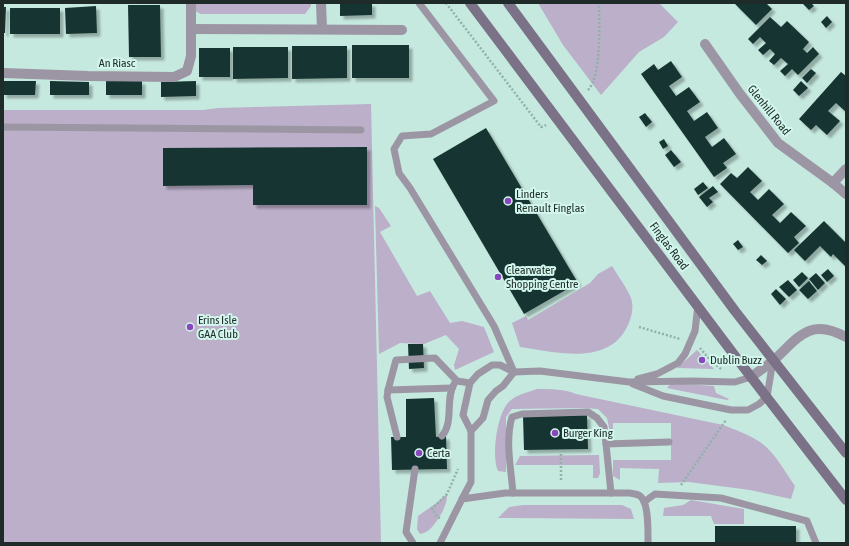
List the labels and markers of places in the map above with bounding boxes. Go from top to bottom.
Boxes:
place label: Linders Renault Finglas [516,187,585,215]
marker: Linders Renault Finglas [503,196,513,206]
place label: Clearwater Shopping Centre [506,263,578,291]
marker: Clearwater Shopping Centre [493,272,503,282]
place label: Erins Isle GAA Club [198,313,238,341]
marker: Erins Isle GAA Club [185,322,195,332]
place label: Dublin Buzz [710,353,762,367]
marker: Dublin Buzz [697,355,707,365]
place label: Burger King [563,426,614,440]
marker: Burger King [550,428,560,438]
place label: Certa [427,446,450,460]
marker: Certa [414,448,424,458]

